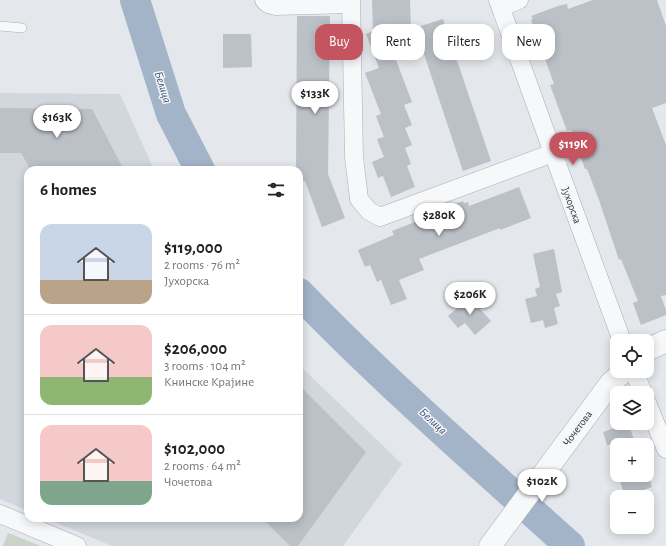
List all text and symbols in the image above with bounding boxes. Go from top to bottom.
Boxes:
chip: Buy [315,24,363,60]
chip: Rent [371,24,425,60]
chip: Filters [433,24,494,60]
chip: New [502,24,555,60]
water label: Белица [152,70,173,105]
pin: $133K [287,81,343,115]
text: $133K [300,87,330,100]
pin: $163K [29,105,85,139]
text: $163K [42,111,72,124]
pin: $119K [545,132,601,166]
text: $119K [558,138,588,151]
icon: filters [265,179,287,201]
text: 6 homes [40,181,96,198]
street label: Јухорска [560,185,583,225]
pin: $280K [411,203,467,237]
text: $280K [423,209,455,222]
text: $119,000 [164,239,223,256]
icon: home [72,240,120,288]
text: 2 rooms · 76 m² [164,259,240,272]
text: Јухорска [164,275,209,288]
pin: $206K [442,282,498,316]
text: $206K [454,288,486,301]
map controls [610,334,654,534]
button: locate [610,334,654,378]
text: $206,000 [164,340,227,357]
icon: home [72,341,120,389]
text: 3 rooms · 104 m² [164,360,245,373]
text: Книнске Крајине [164,376,254,389]
button: layers [610,386,654,430]
water label: Белица [416,406,449,437]
street label: Чочетова [561,409,594,448]
button: + [610,438,654,482]
text: $102,000 [164,440,225,457]
icon: home [72,441,120,489]
text: 2 rooms · 64 m² [164,460,241,473]
pin: $102K [514,469,570,503]
text: $102K [526,475,558,488]
text: Чочетова [164,476,212,489]
button: − [610,490,654,534]

